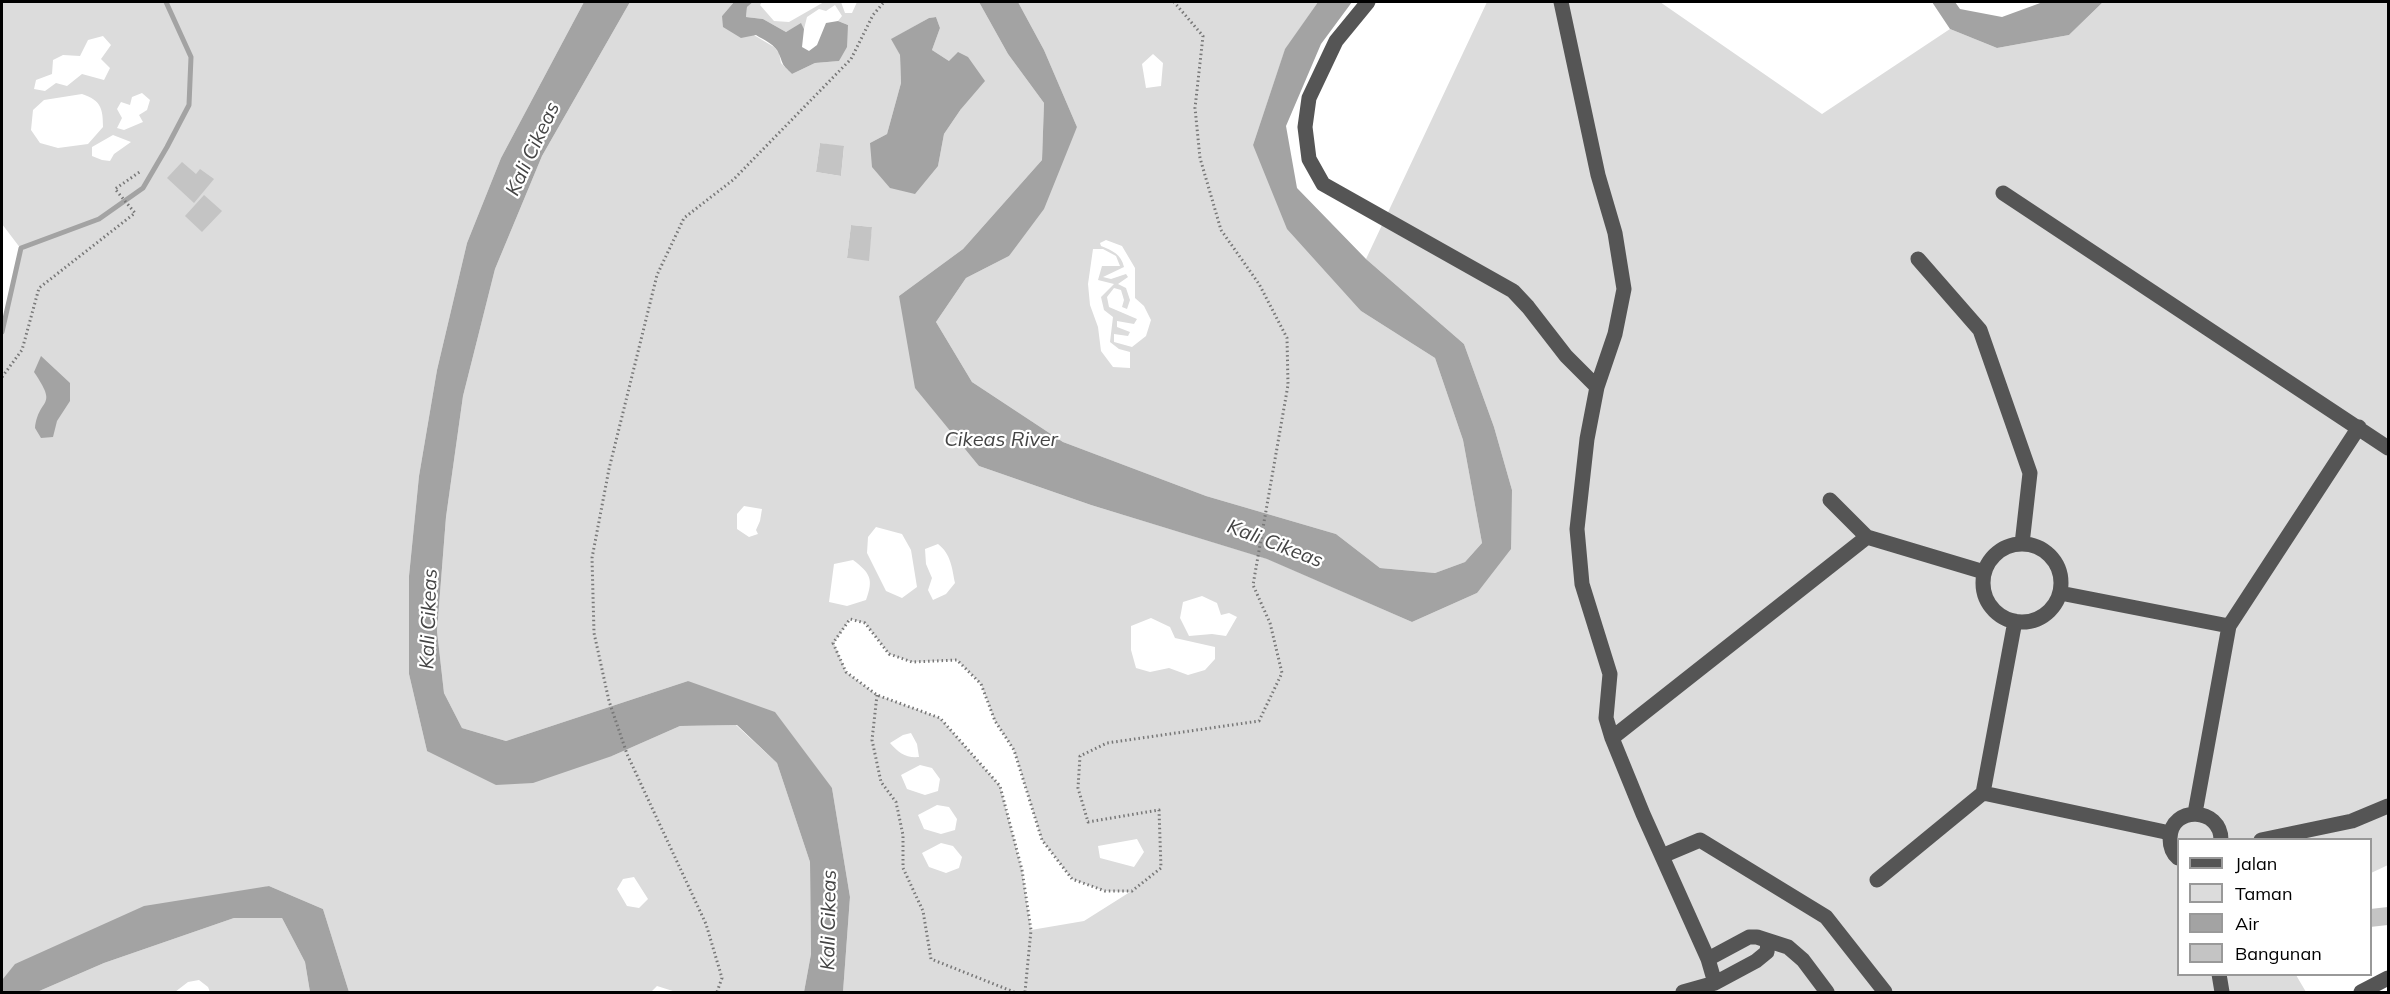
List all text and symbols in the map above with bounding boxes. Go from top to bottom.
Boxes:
water label: Kali Cikeas [501,98,565,200]
water label: Cikeas River [944,428,1058,452]
water label: Kali Cikeas [1224,515,1326,573]
water label: Kali Cikeas [415,568,443,670]
legend [2177,838,2372,976]
text: Jalan [2235,852,2277,875]
water label: Kali Cikeas [816,869,842,971]
text: Taman [2235,882,2292,905]
text: Air [2235,912,2259,935]
text: Bangunan [2235,942,2322,965]

